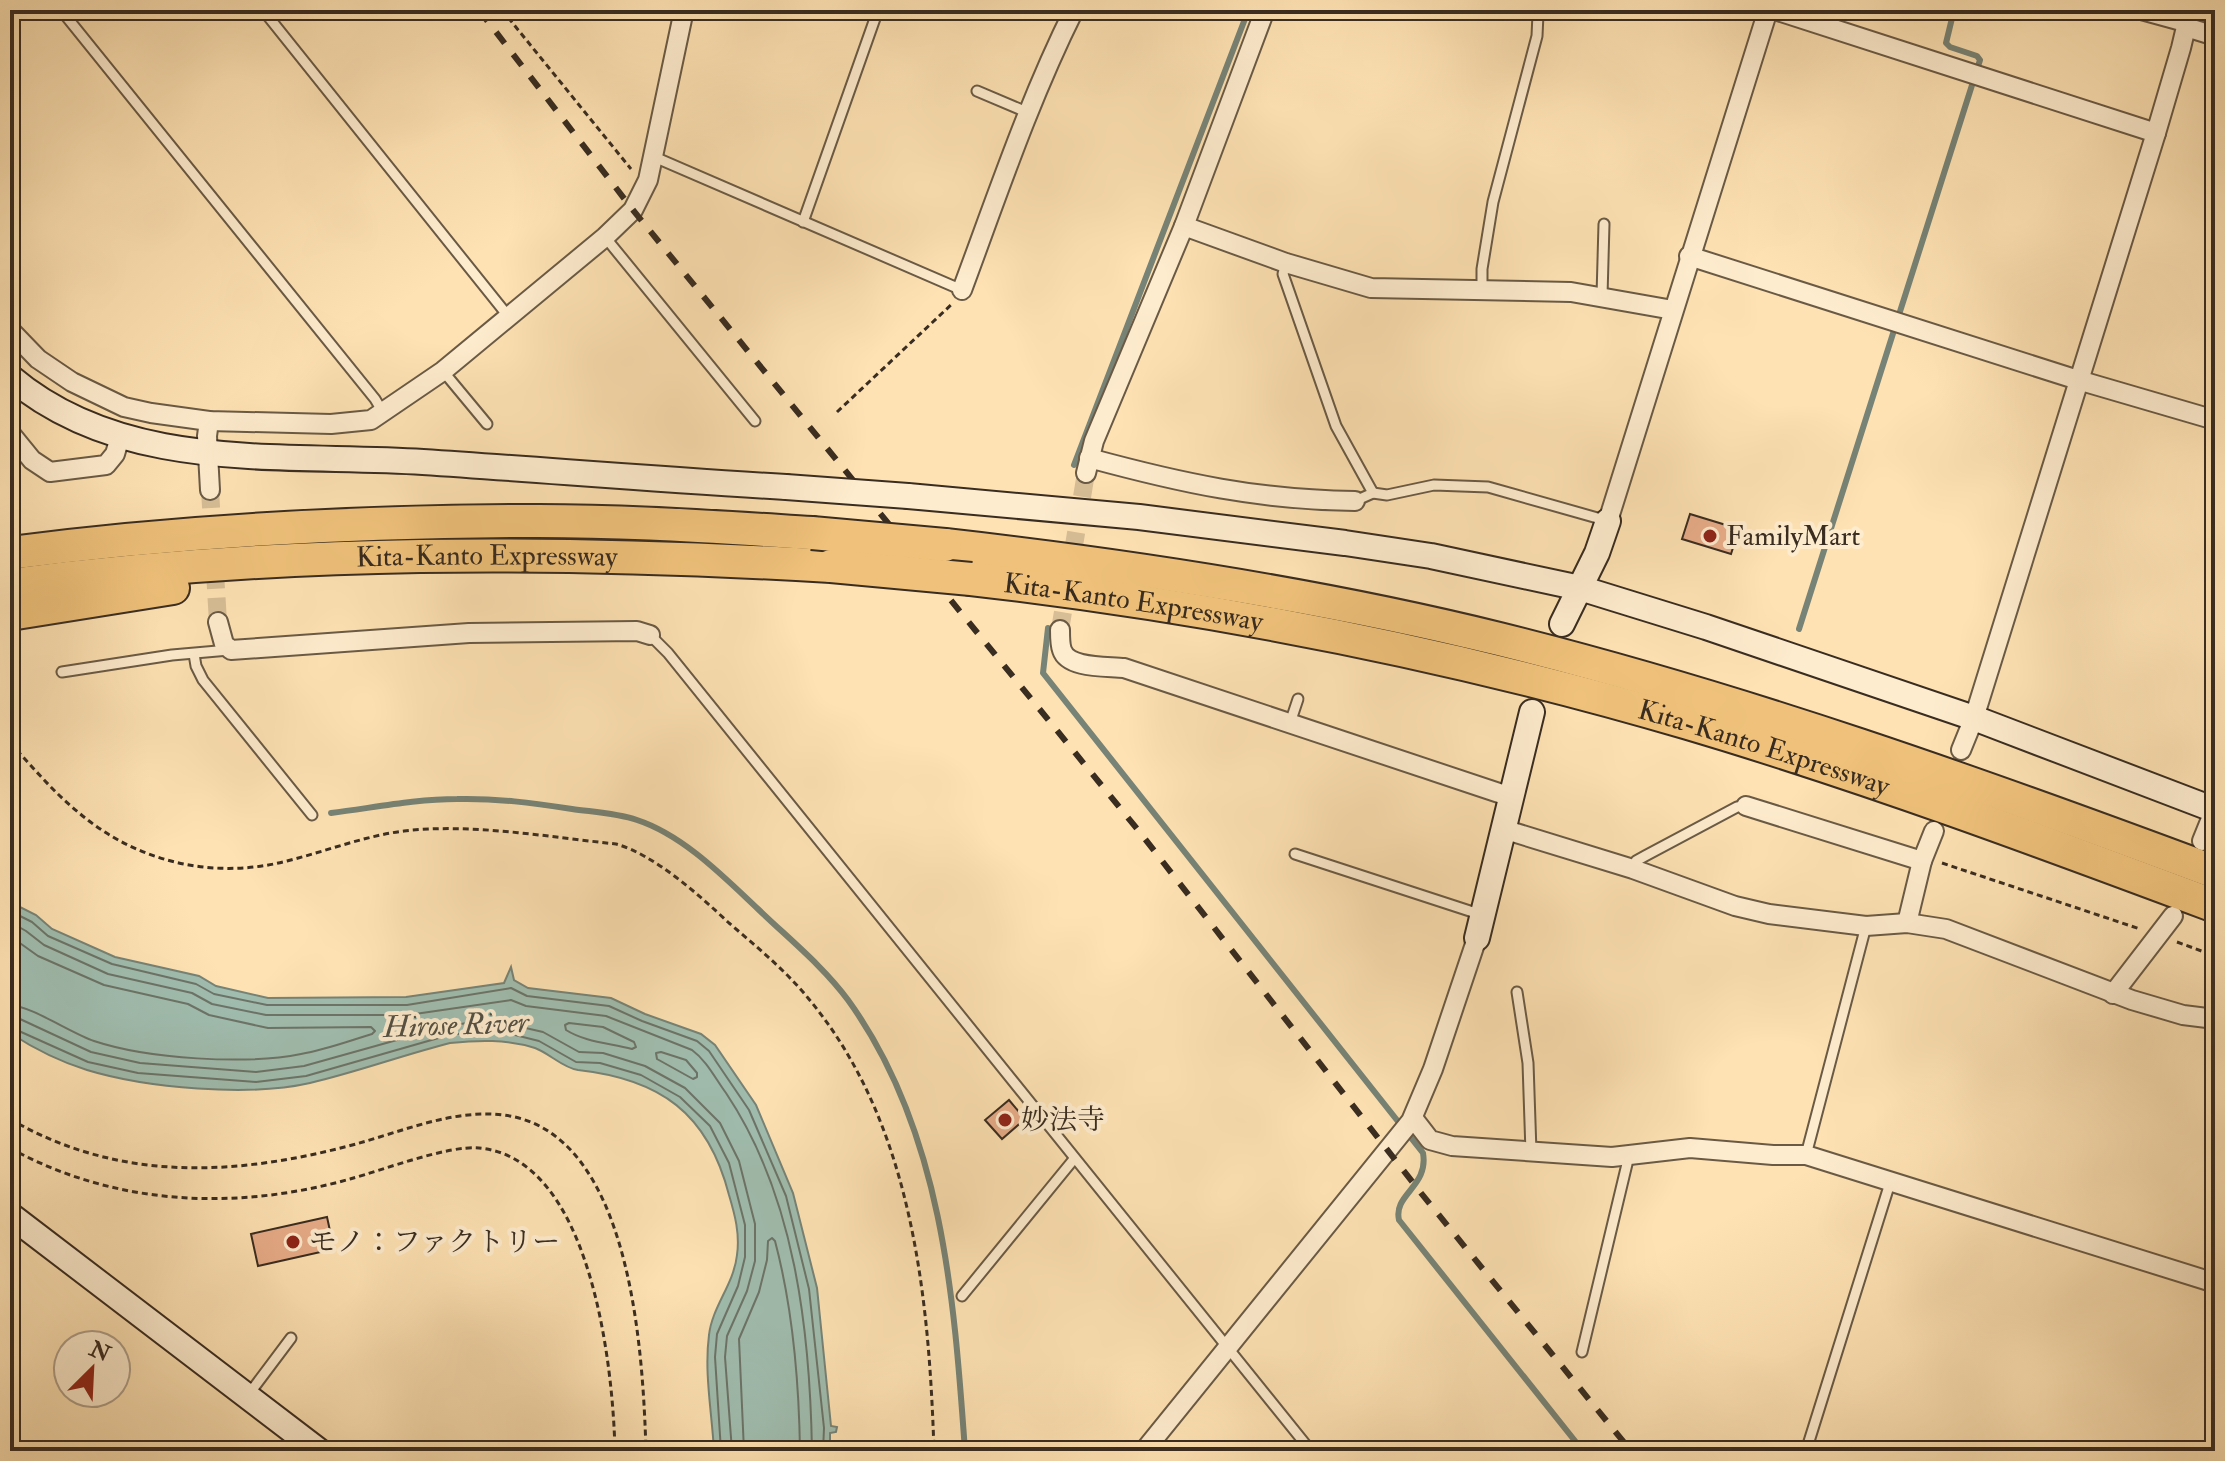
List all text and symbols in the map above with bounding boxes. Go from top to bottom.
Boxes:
place label: FamilyMart [1726,519,1860,554]
marker: FamilyMart [1701,527,1719,545]
street label: Kita-Kanto Expressway [355,538,619,575]
street label: Kita-Kanto Expressway [1002,566,1266,640]
street label: Kita-Kanto Expressway [1634,692,1895,804]
water label: Hirose River [381,1004,531,1046]
place label: 妙法寺 [1021,1103,1105,1138]
marker: 妙法寺 [996,1111,1014,1129]
place label: モノ：ファクトリー [309,1225,560,1260]
marker: モノ：ファクトリー [284,1233,302,1251]
north arrow [52,1329,132,1409]
text: N [84,1334,115,1369]

